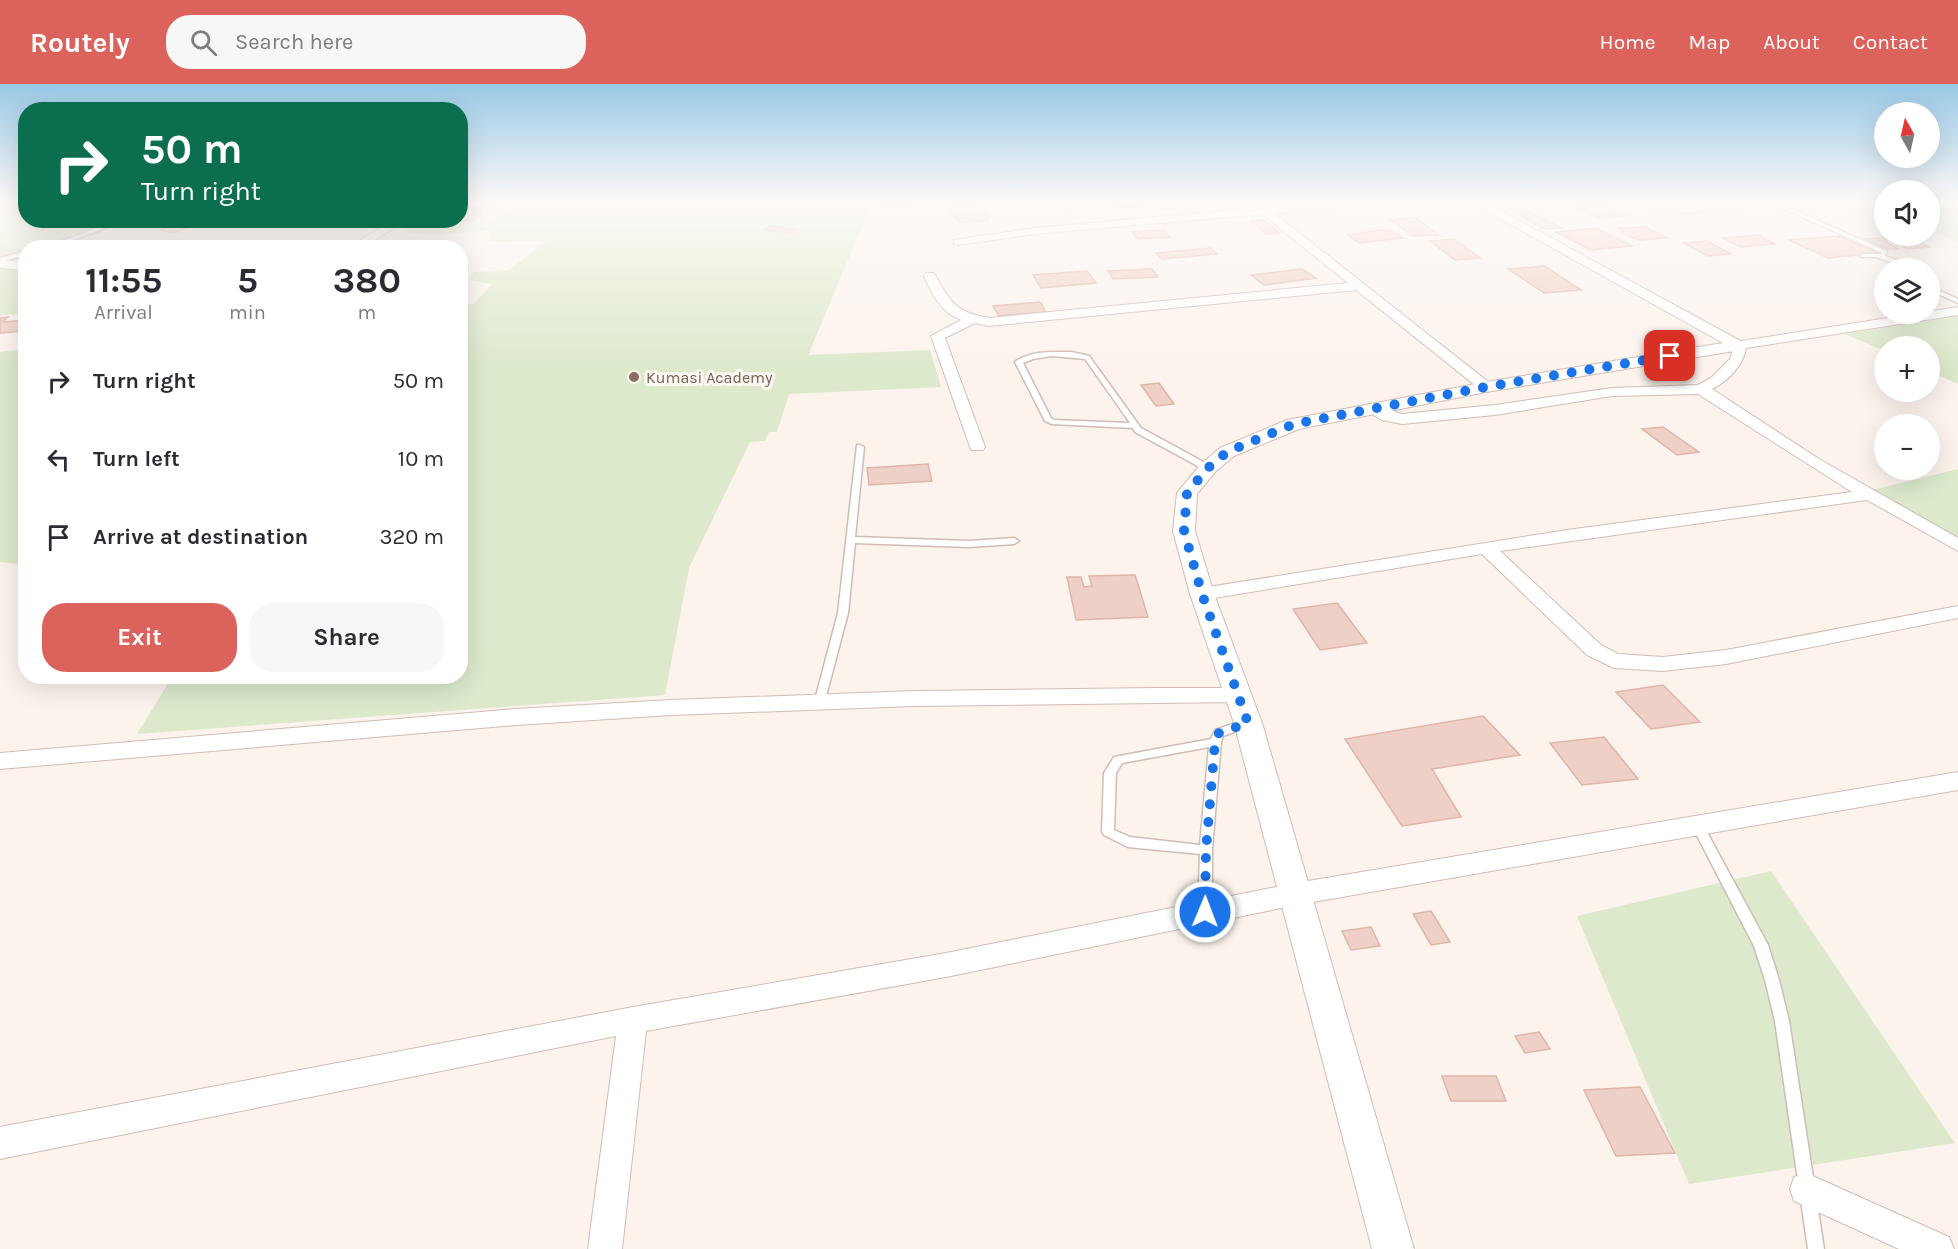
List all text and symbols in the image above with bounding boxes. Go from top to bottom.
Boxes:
search box [166,15,586,69]
text: Routely [30,26,130,59]
icon: search [187,26,220,59]
text: Search here [235,29,353,55]
text: Home [1600,30,1656,54]
text: Map [1689,30,1730,54]
text: About [1763,30,1820,54]
text: Contact [1853,30,1928,54]
north arrow [1874,102,1940,168]
map controls [1874,102,1940,480]
text: 50 m [141,124,243,174]
icon: right [42,126,120,204]
text: Turn right [141,175,261,207]
button: sound [1874,180,1940,246]
button: layers [1874,258,1940,324]
text: 11:55 [85,259,162,301]
text: 5 [237,259,258,301]
text: 380 [333,259,401,301]
text: Arrival [94,301,153,324]
text: min [229,301,266,324]
text: m [358,301,376,324]
pin [1644,330,1695,381]
button: + [1874,336,1940,402]
icon: arrive [1653,339,1686,372]
icon: right [42,365,75,398]
text: Turn right [93,368,196,394]
text: 50 m [393,368,444,394]
place label: Kumasi Academy [646,368,773,387]
marker: Kumasi Academy [627,370,641,384]
button: − [1874,414,1940,480]
icon: left [42,443,75,476]
text: Turn left [93,446,180,472]
text: 10 m [398,446,444,472]
icon: arrive [42,521,75,554]
text: Arrive at destination [93,524,308,550]
text: 320 m [379,524,444,550]
button: Exit [42,603,237,672]
button: Share [249,603,444,672]
position arrow [1173,880,1237,944]

